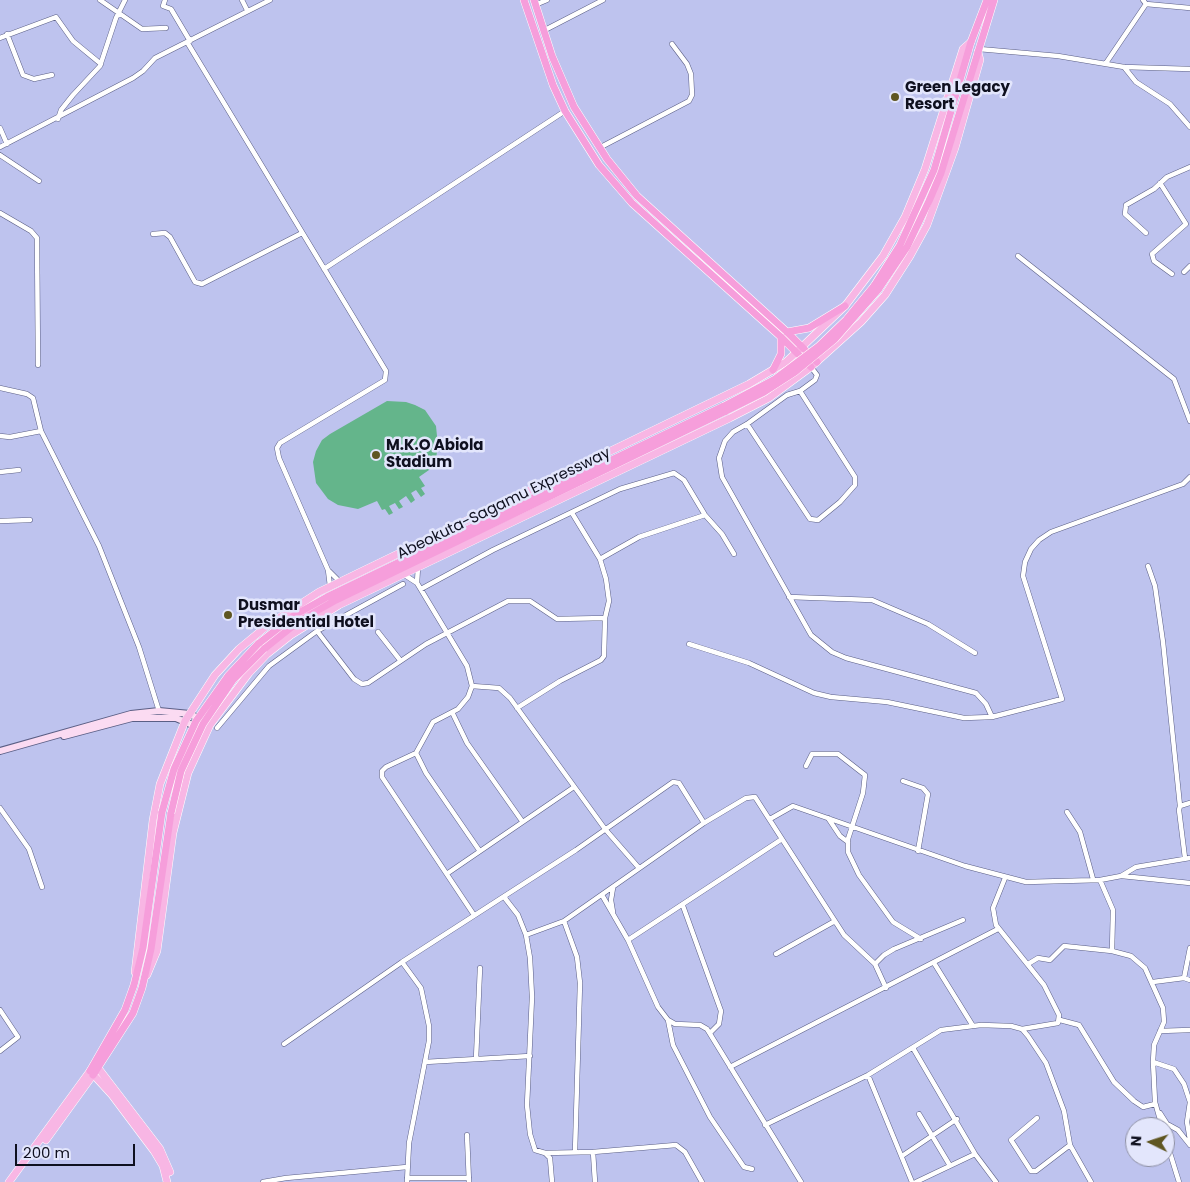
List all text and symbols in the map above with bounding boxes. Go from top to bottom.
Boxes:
place label: Green Legacy Resort [905,79,1010,114]
marker: Green Legacy Resort [889,91,901,103]
place label: M.K.O Abiola Stadium [386,437,483,472]
street label: Abeokuta-Sagamu Expressway [394,444,614,564]
marker: M.K.O Abiola Stadium [370,449,382,461]
place label: Dusmar Presidential Hotel [238,597,374,632]
marker: Dusmar Presidential Hotel [222,609,234,621]
north arrow [1125,1117,1175,1167]
scale bar [18,1134,138,1166]
text: N [1126,1135,1146,1147]
text: 200 m [23,1142,70,1163]

